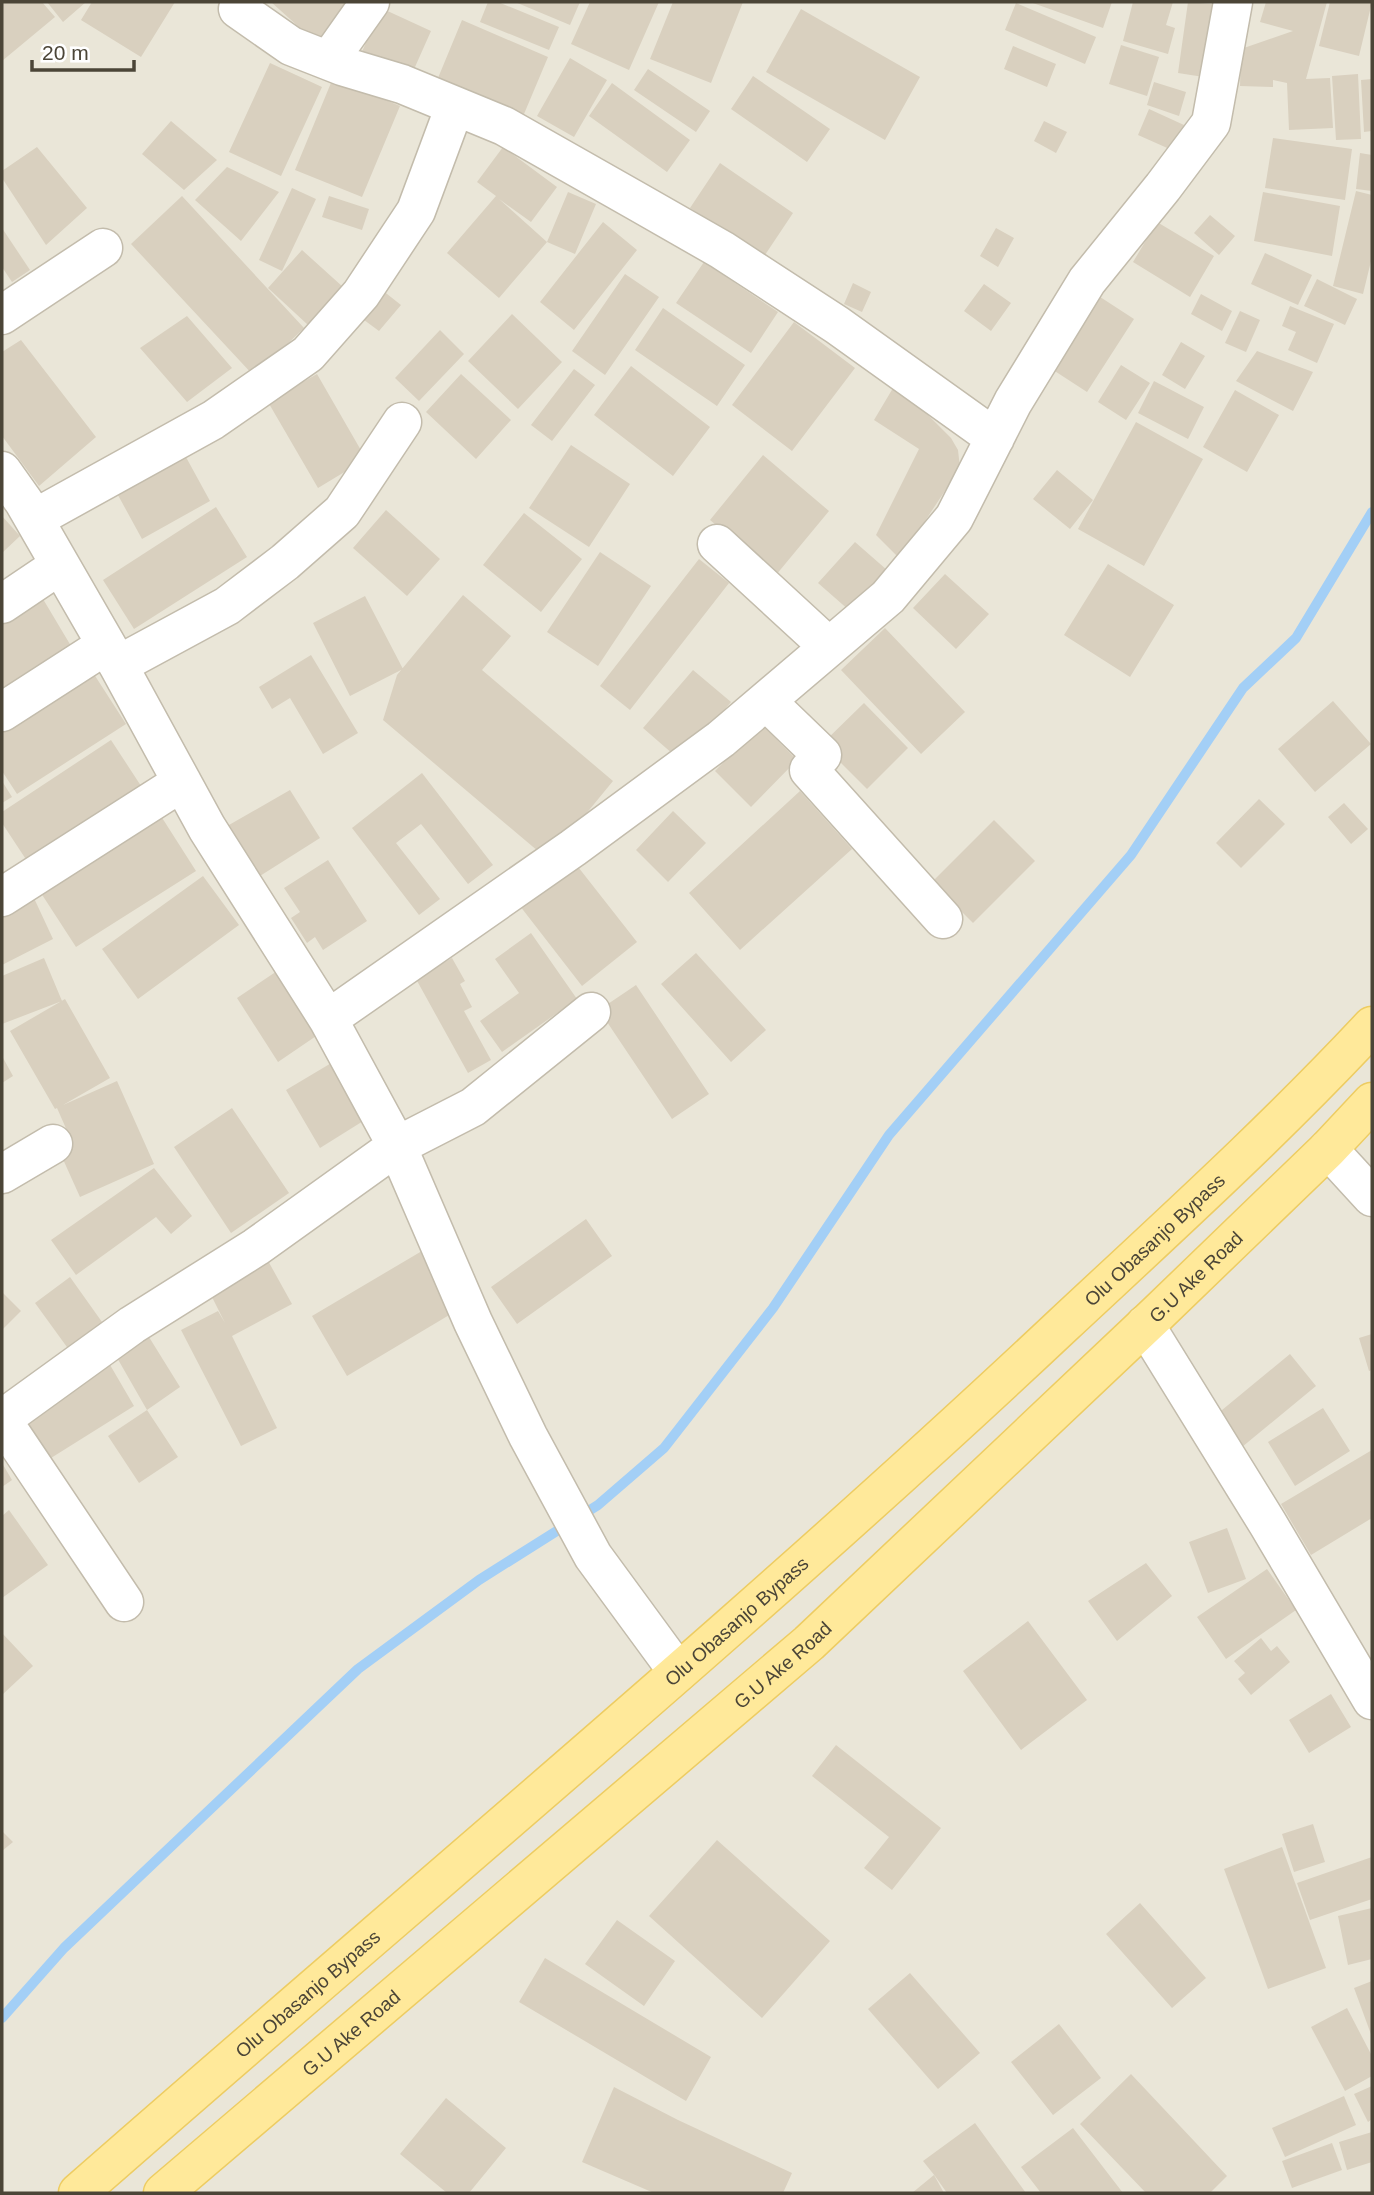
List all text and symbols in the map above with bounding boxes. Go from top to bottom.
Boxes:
scale bar [32,28,133,72]
text: 20 m [42,41,89,64]
street label: Olu Obasanjo Bypass [1080,1170,1229,1311]
street label: G.U Ake Road [1145,1227,1247,1327]
street label: Olu Obasanjo Bypass [661,1553,813,1690]
street label: G.U Ake Road [730,1618,836,1713]
street label: Olu Obasanjo Bypass [231,1926,384,2062]
street label: G.U Ake Road [298,1986,404,2081]

